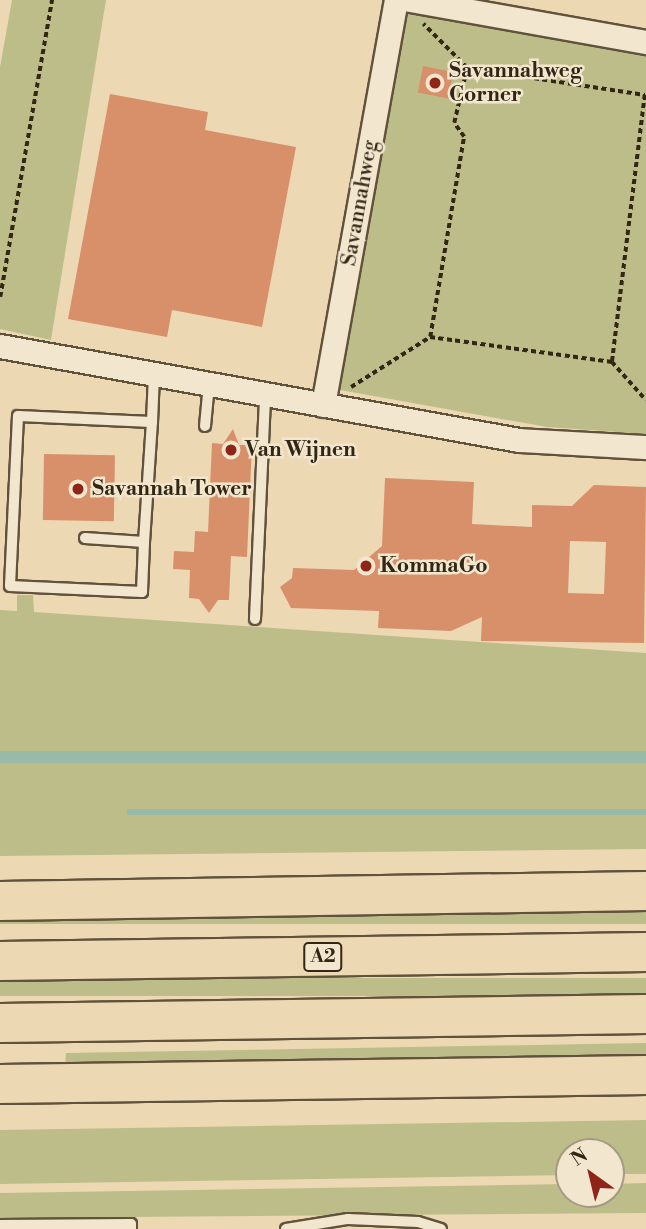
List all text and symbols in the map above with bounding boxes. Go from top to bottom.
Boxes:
place label: Savannahweg Corner [449,58,582,108]
marker: Savannahweg Corner [427,75,443,91]
street label: Savannahweg [337,138,383,268]
place label: Van Wijnen [245,437,356,463]
marker: Van Wijnen [223,442,239,458]
place label: Savannah Tower [92,476,252,502]
marker: Savannah Tower [70,481,86,497]
place label: KommaGo [380,553,488,579]
marker: KommaGo [358,558,374,574]
road number: A2 [302,942,344,973]
north arrow [555,1138,625,1208]
text: N [566,1143,592,1171]

